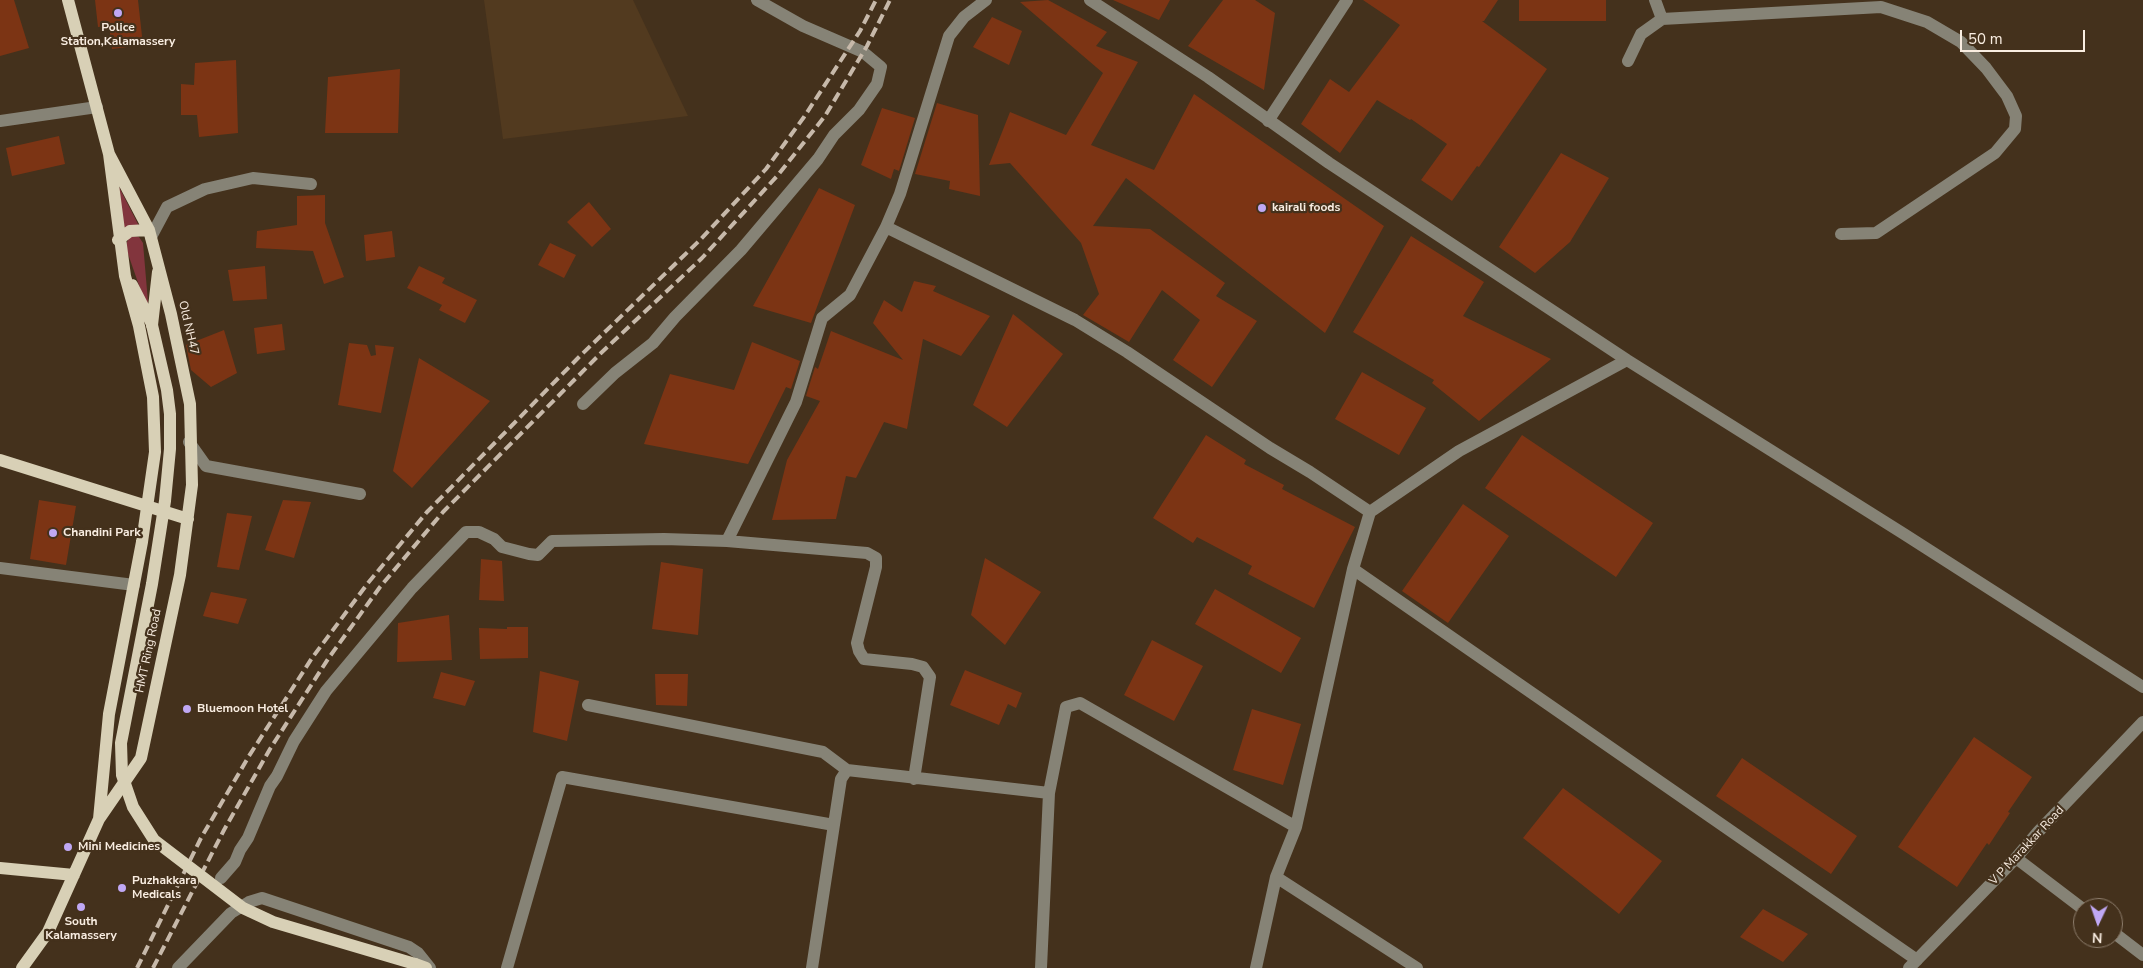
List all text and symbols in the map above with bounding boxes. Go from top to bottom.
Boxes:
marker: Police Station,Kalamassery [112,7,124,19]
scale bar [1963,20,2088,52]
place label: Police Station,Kalamassery [61,21,175,49]
text: 50 m [1968,29,2003,49]
place label: kairali foods [1272,201,1340,215]
marker: kairali foods [1256,202,1268,214]
street label: Old NH47 [175,299,201,357]
place label: Chandini Park [63,526,141,540]
marker: Chandini Park [47,527,59,539]
street label: HMT Ring Road [133,608,165,694]
place label: Bluemoon Hotel [197,702,288,716]
marker: Bluemoon Hotel [181,703,193,715]
street label: V P Marakkar Road [1987,803,2067,889]
place label: Mini Medicines [78,840,160,854]
marker: Mini Medicines [62,841,74,853]
place label: Puzhakkara Medicals [132,874,197,902]
marker: Puzhakkara Medicals [116,882,128,894]
north arrow [2073,898,2123,948]
marker: South Kalamassery [75,901,87,913]
place label: South Kalamassery [45,915,117,943]
text: N [2092,928,2103,947]

